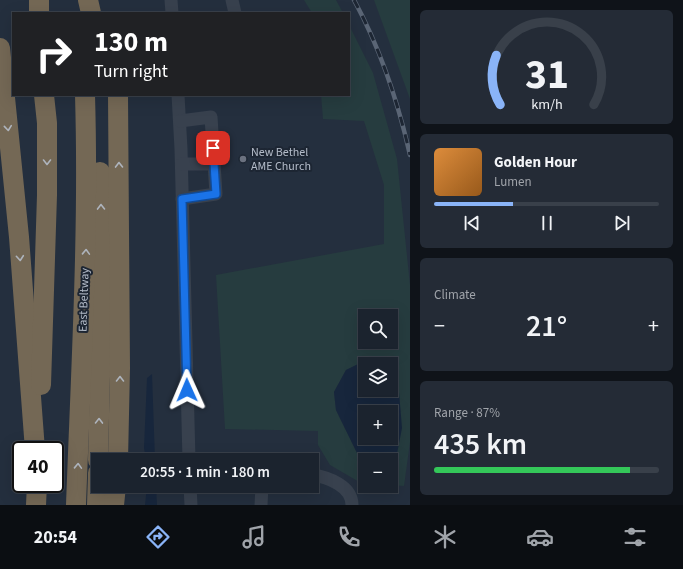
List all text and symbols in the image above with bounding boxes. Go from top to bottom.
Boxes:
text: 130 m [94,22,168,62]
icon: right [28,28,80,80]
text: 31 [525,45,568,105]
text: Turn right [94,59,168,84]
text: km/h [531,93,562,114]
one-way arrow [4,125,13,131]
pin [196,131,230,165]
icon: arrive [202,137,224,159]
place label: New Bethel AME Church [251,144,311,175]
text: Golden Hour [494,152,577,173]
marker: New Bethel AME Church [238,154,248,164]
one-way arrow [43,159,51,165]
one-way arrow [115,162,123,168]
text: Lumen [494,173,532,191]
one-way arrow [97,204,105,210]
icon: previous [461,212,483,234]
icon: pause [536,212,558,234]
icon: next [611,212,633,234]
one-way arrow [81,249,90,255]
one-way arrow [16,255,25,261]
street label: East Beltway [74,267,94,332]
text: Climate [434,286,476,304]
text: 21° [526,305,567,348]
map controls [358,309,398,493]
button: search [358,309,398,349]
text: − [434,310,445,342]
text: + [648,310,659,342]
button: layers [358,357,398,397]
position arrow [166,369,208,411]
one-way arrow [116,376,124,382]
text: Range · 87% [434,404,500,422]
button: + [358,405,398,445]
one-way arrow [95,418,103,424]
text: 435 km [434,423,527,466]
speed limit sign: 40 [12,441,64,493]
button: − [358,453,398,493]
text: 20:55 · 1 min · 180 m [140,462,270,483]
one-way arrow [74,463,82,469]
icon: directions [144,523,172,551]
icon: music [240,523,268,551]
icon: phone [335,523,363,551]
icon: climate [431,523,459,551]
icon: car [526,523,554,551]
icon: filters [621,523,649,551]
text: 20:54 [34,525,77,550]

